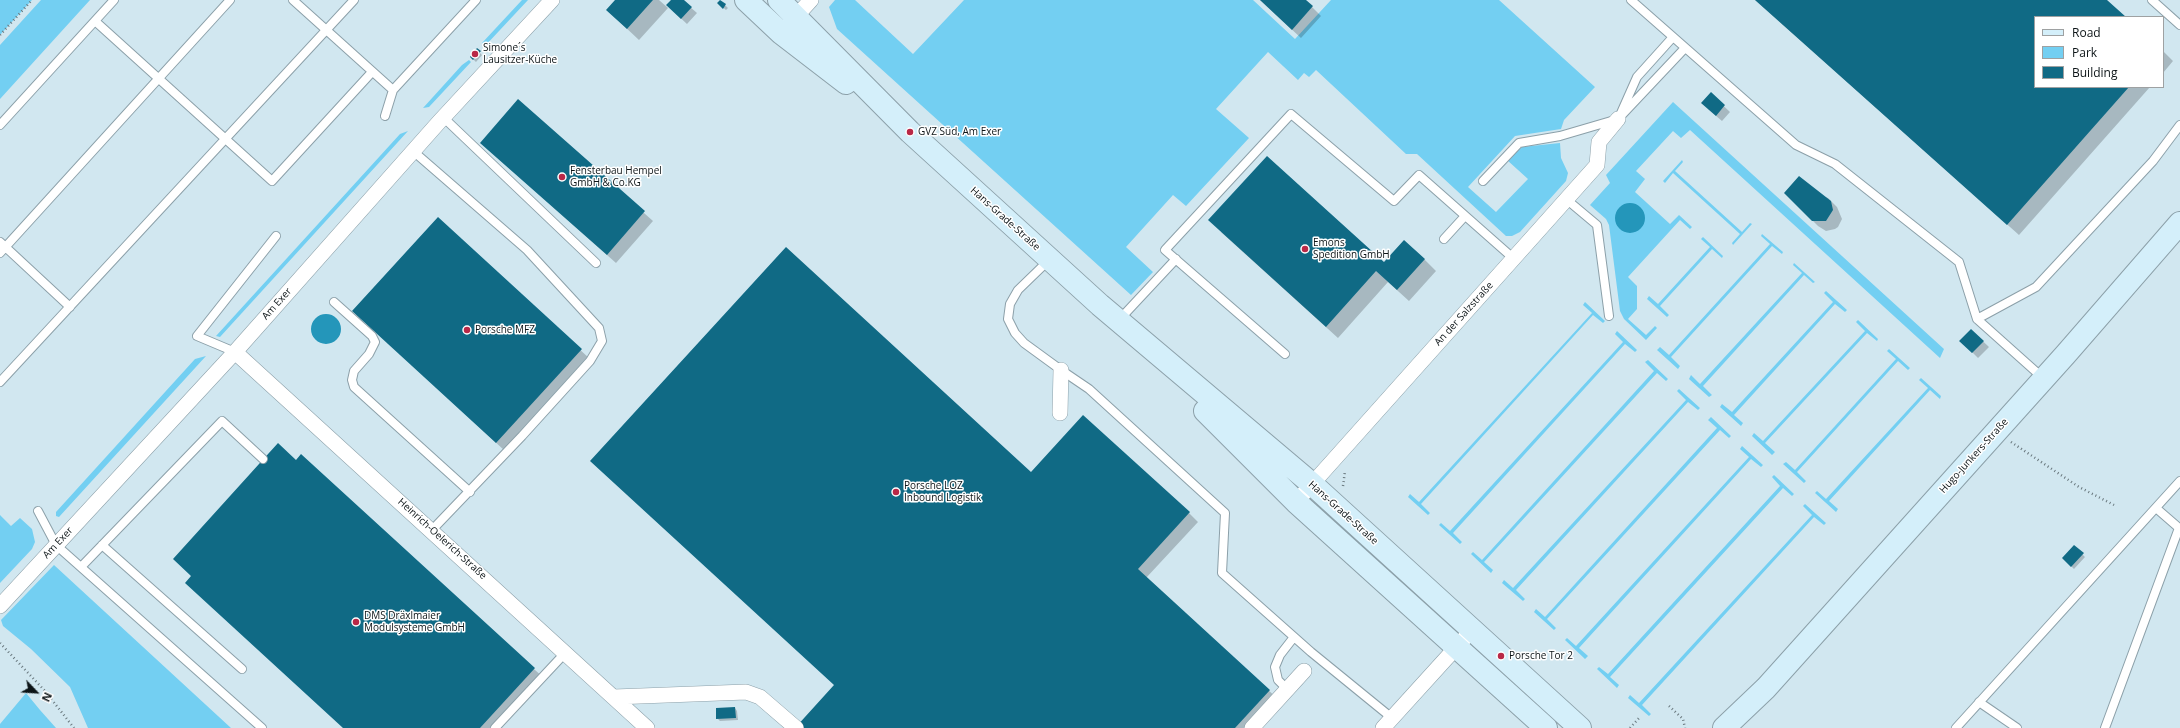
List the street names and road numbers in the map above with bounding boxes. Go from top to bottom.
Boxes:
street label: Hans-Grade-Straße [968,185,1042,253]
street label: An der Salzstraße [1432,280,1496,348]
street label: Am Exer [260,286,294,322]
street label: Hugo-Junkers-Straße [1937,416,2011,496]
street label: Hans-Grade-Straße [1306,479,1380,547]
street label: Heinrich-Oelerich-Straße [395,496,489,582]
street label: Am Exer [40,525,76,561]

